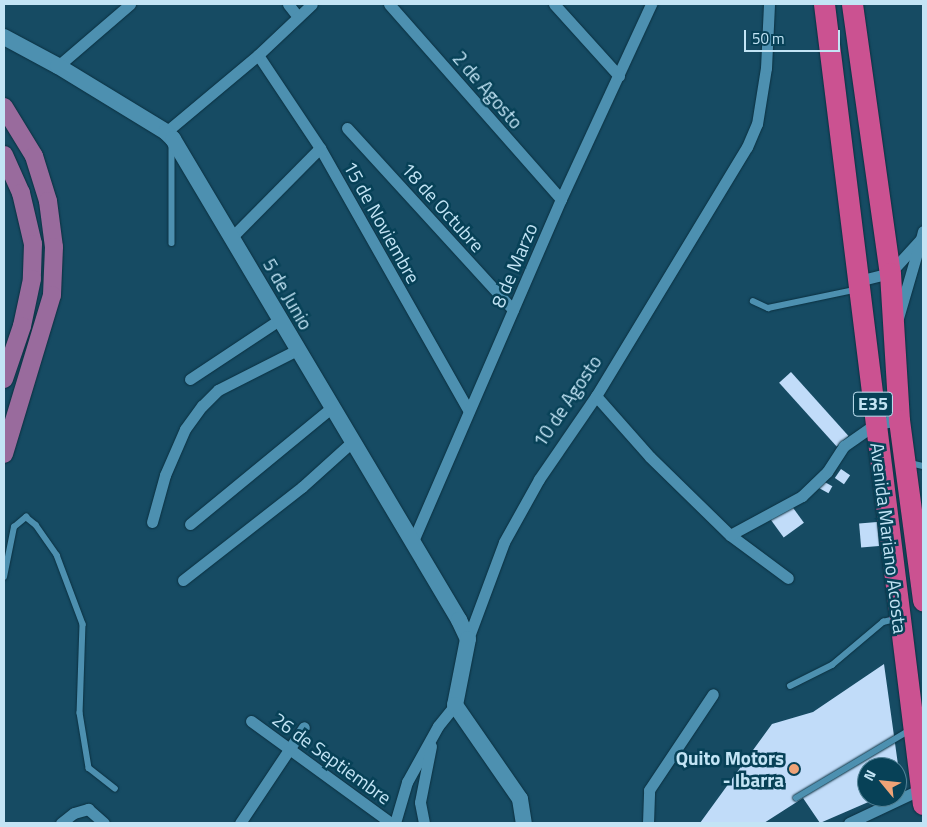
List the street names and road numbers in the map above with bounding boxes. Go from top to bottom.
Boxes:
street label: 2 de Agosto [448,47,528,133]
street label: 15 de Noviembre [339,157,425,287]
street label: 18 de Octubre [397,157,489,257]
street label: 8 de Marzo [486,219,542,311]
street label: 5 de Junio [258,254,318,334]
street label: 10 de Agosto [528,351,606,451]
road number: E35 [852,388,894,419]
street label: Avenida Mariano Acosta [866,441,912,635]
street label: 26 de Septiembre [268,707,396,809]

